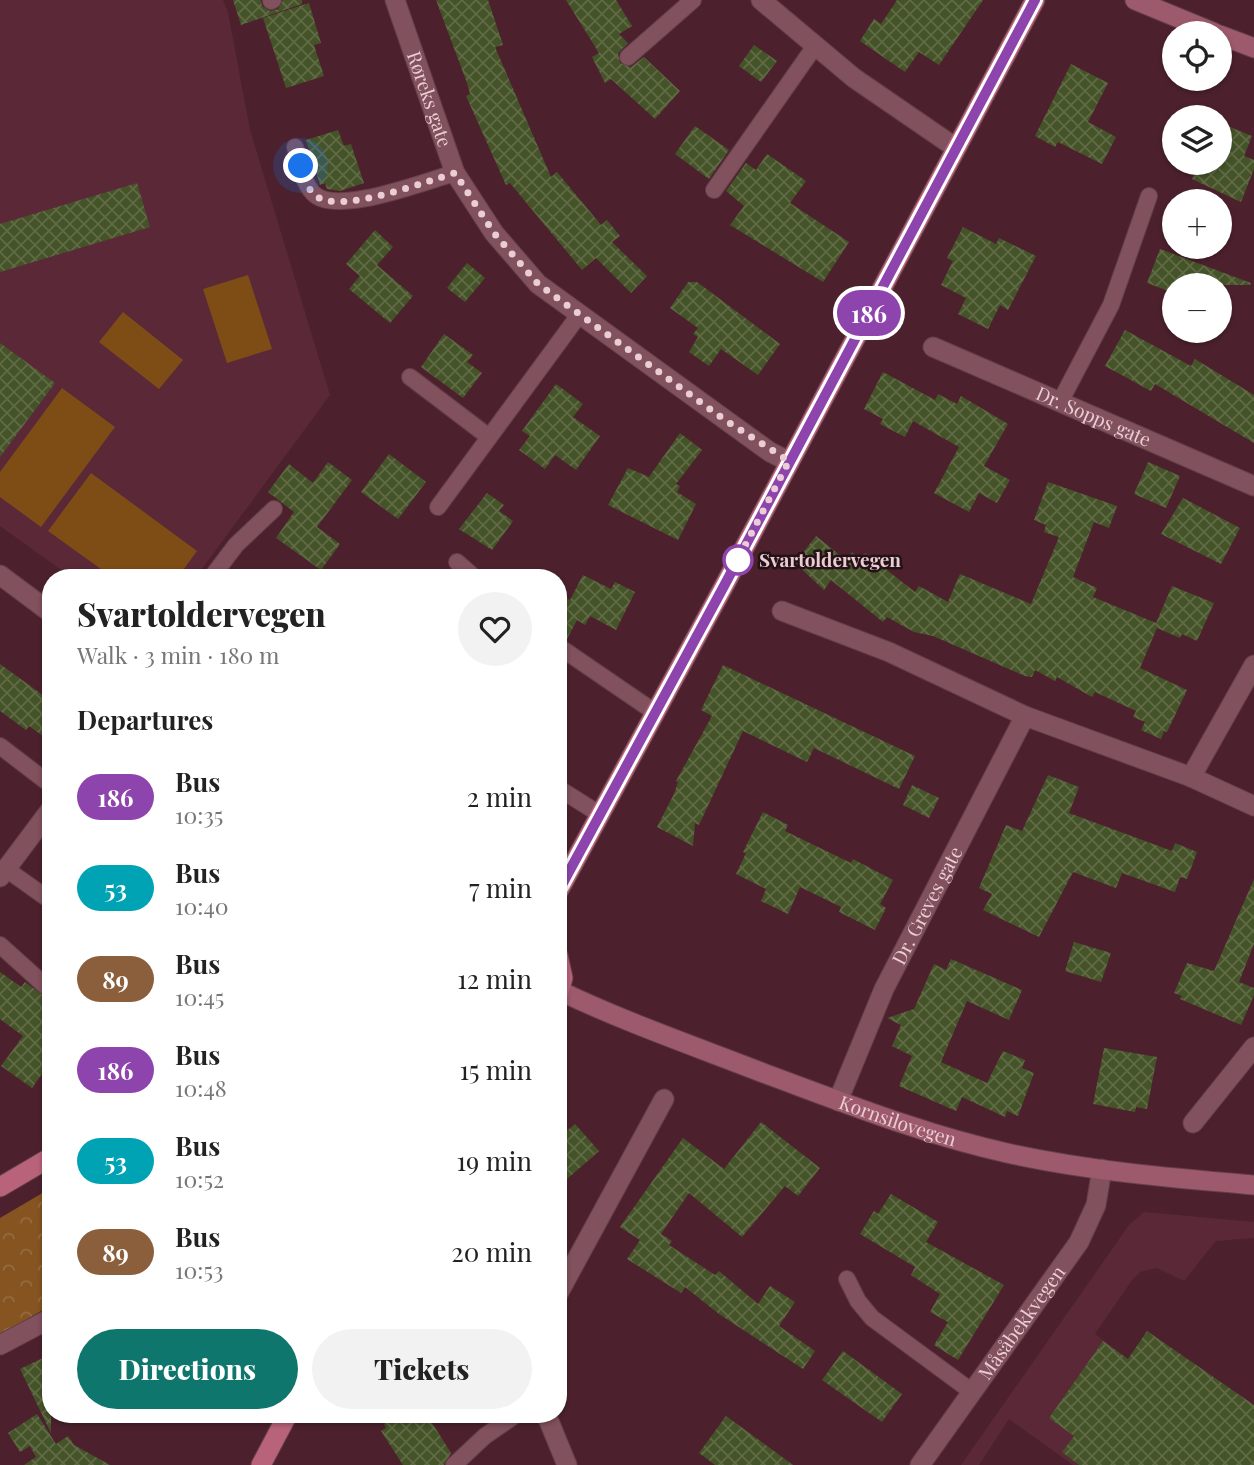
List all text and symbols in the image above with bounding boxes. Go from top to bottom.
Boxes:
map controls [1162,21,1232,343]
button: locate [1162,21,1232,91]
street label: Røreks gate [402,47,459,150]
button: layers [1162,105,1232,175]
your location [283,148,318,183]
button: + [1162,189,1232,259]
button: − [1162,273,1232,343]
line badge: 186 [829,290,909,336]
text: 186 [851,297,887,329]
street label: Dr. Sopps gate [1033,379,1155,452]
marker: Svartoldervegen [723,545,753,575]
place label: Svartoldervegen [759,546,901,572]
text: Svartoldervegen [77,591,326,635]
button: heart [458,592,532,666]
text: Walk · 3 min · 180 m [77,639,280,670]
text: Departures [77,702,213,737]
text: Bus [175,764,220,799]
text: 2 min [467,779,532,814]
text: 186 [97,781,134,813]
text: 10:35 [175,799,223,830]
street label: Dr. Greves gate [885,842,968,969]
text: Bus [175,855,220,890]
text: 7 min [469,870,532,905]
text: 53 [104,872,127,904]
text: 10:40 [175,890,229,921]
text: Bus [175,946,220,981]
text: 12 min [457,961,532,996]
text: 89 [102,963,129,995]
text: 10:45 [175,981,224,1012]
text: Bus [175,1037,220,1072]
text: 15 min [460,1052,532,1087]
text: 186 [97,1054,134,1086]
text: 10:48 [175,1072,227,1103]
street label: Kornsilovegen [836,1088,960,1152]
text: Bus [175,1128,220,1163]
text: 19 min [456,1143,532,1178]
text: 53 [104,1145,127,1177]
text: 10:52 [175,1163,224,1194]
text: Bus [175,1219,220,1254]
text: 20 min [451,1234,532,1269]
text: 89 [102,1236,129,1268]
text: 10:53 [175,1254,223,1285]
street label: Måsåbekkvegen [971,1259,1071,1384]
button: Directions [77,1329,298,1409]
button: Tickets [312,1329,532,1409]

